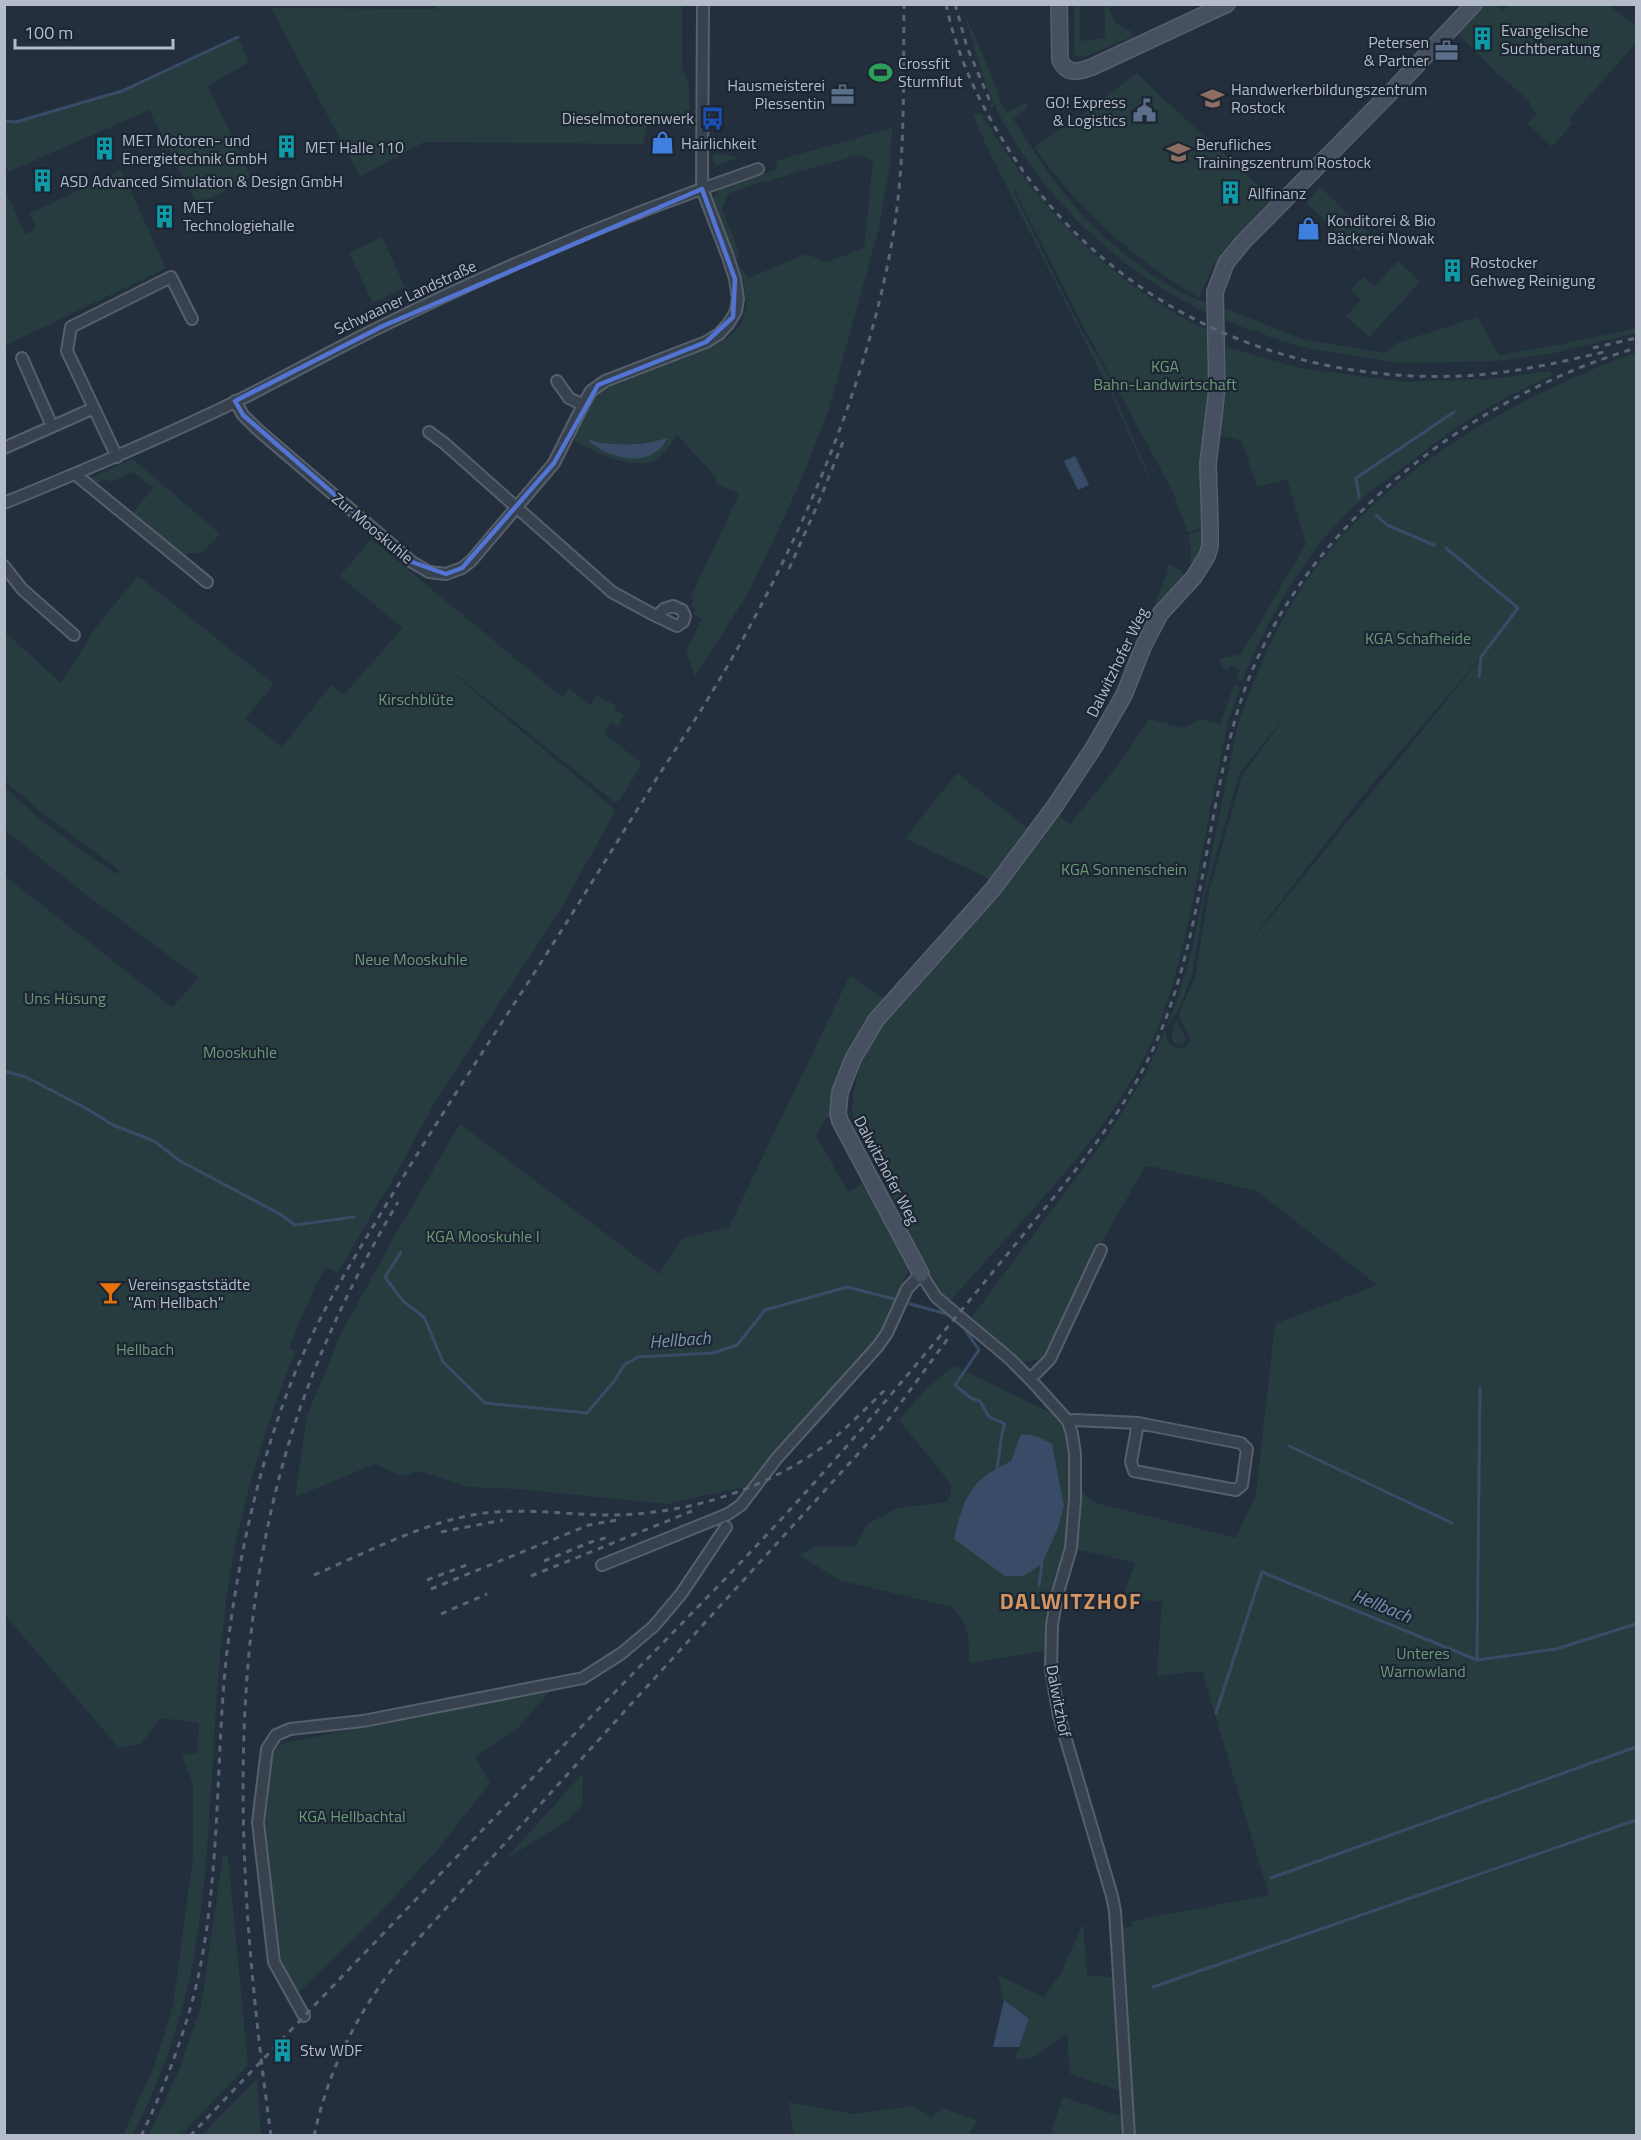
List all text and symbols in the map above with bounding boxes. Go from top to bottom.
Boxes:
scale bar [15,12,172,50]
place label: Evangelische Suchtberatung [1501,18,1600,60]
text: 100 m [24,19,73,46]
building icon: Evangelische Suchtberatung [1470,26,1496,52]
place label: Petersen & Partner [1364,30,1429,72]
office icon: Petersen & Partner [1434,38,1460,64]
place label: Crossfit Sturmflut [898,51,963,93]
sports icon: Crossfit Sturmflut [867,59,893,85]
place label: Hausmeisterei Plessentin [727,73,825,115]
place label: Handwerkerbildungszentrum Rostock [1231,77,1427,119]
office icon: Hausmeisterei Plessentin [830,81,856,107]
school or university icon: Handwerkerbildungszentrum Rostock [1200,85,1226,111]
place label: GO! Express & Logistics [1045,90,1126,132]
public building icon: GO! Express & Logistics [1131,98,1157,124]
bus stop icon: Dieselmotorenwerk [699,105,725,131]
place label: Dieselmotorenwerk [562,106,694,130]
place label: MET Motoren- und Energietechnik GmbH [122,128,268,170]
shop icon: Hairlichkeit [650,130,676,156]
place label: Hairlichkeit [681,131,757,155]
place label: Berufliches Trainingszentrum Rostock [1196,132,1371,174]
building icon: MET Halle 110 [274,134,300,160]
place label: MET Halle 110 [305,135,404,159]
building icon: MET Motoren- und Energietechnik GmbH [91,136,117,162]
school or university icon: Berufliches Trainingszentrum Rostock [1165,140,1191,166]
building icon: ASD Advanced Simulation & Design GmbH [29,168,55,194]
place label: ASD Advanced Simulation & Design GmbH [60,169,343,193]
building icon: Allfinanz [1217,180,1243,206]
place label: Allfinanz [1248,181,1306,205]
place label: MET Technologiehalle [183,195,295,237]
building icon: MET Technologiehalle [152,203,178,229]
place label: Konditorei & Bio Bäckerei Nowak [1327,208,1436,250]
shop icon: Konditorei & Bio Bäckerei Nowak [1296,216,1322,242]
place label: Rostocker Gehweg Reinigung [1470,250,1595,292]
street label: Schwaaner Landstraße [330,253,480,341]
building icon: Rostocker Gehweg Reinigung [1439,258,1465,284]
park label: KGA Bahn-Landwirtschaft [1093,354,1237,396]
street label: Zur Mooskuhle [327,487,419,569]
street label: Dalwitzhofer Weg [1080,603,1154,721]
park label: KGA Schafheide [1365,626,1471,650]
park label: Kirschblüte [378,687,454,711]
park label: KGA Sonnenschein [1061,857,1187,881]
park label: Neue Mooskuhle [354,947,468,971]
park label: Uns Hüsung [24,986,106,1010]
park label: Mooskuhle [203,1040,277,1064]
street label: Dalwitzhofer Weg [848,1111,926,1229]
park label: KGA Mooskuhle I [426,1224,540,1248]
place label: Vereinsgaststädte "Am Hellbach" [128,1272,250,1314]
bar icon: Vereinsgaststädte "Am Hellbach" [97,1280,123,1306]
water label: Hellbach [648,1324,713,1355]
park label: Hellbach [116,1337,174,1361]
water label: Hellbach [1349,1582,1417,1630]
district label: DALWITZHOF [1000,1584,1142,1618]
park label: Unteres Warnowland [1380,1641,1466,1683]
street label: Dalwitzhof [1040,1663,1078,1740]
park label: KGA Hellbachtal [298,1804,406,1828]
building icon: Stw WDF [269,2037,295,2063]
place label: Stw WDF [300,2038,363,2062]

